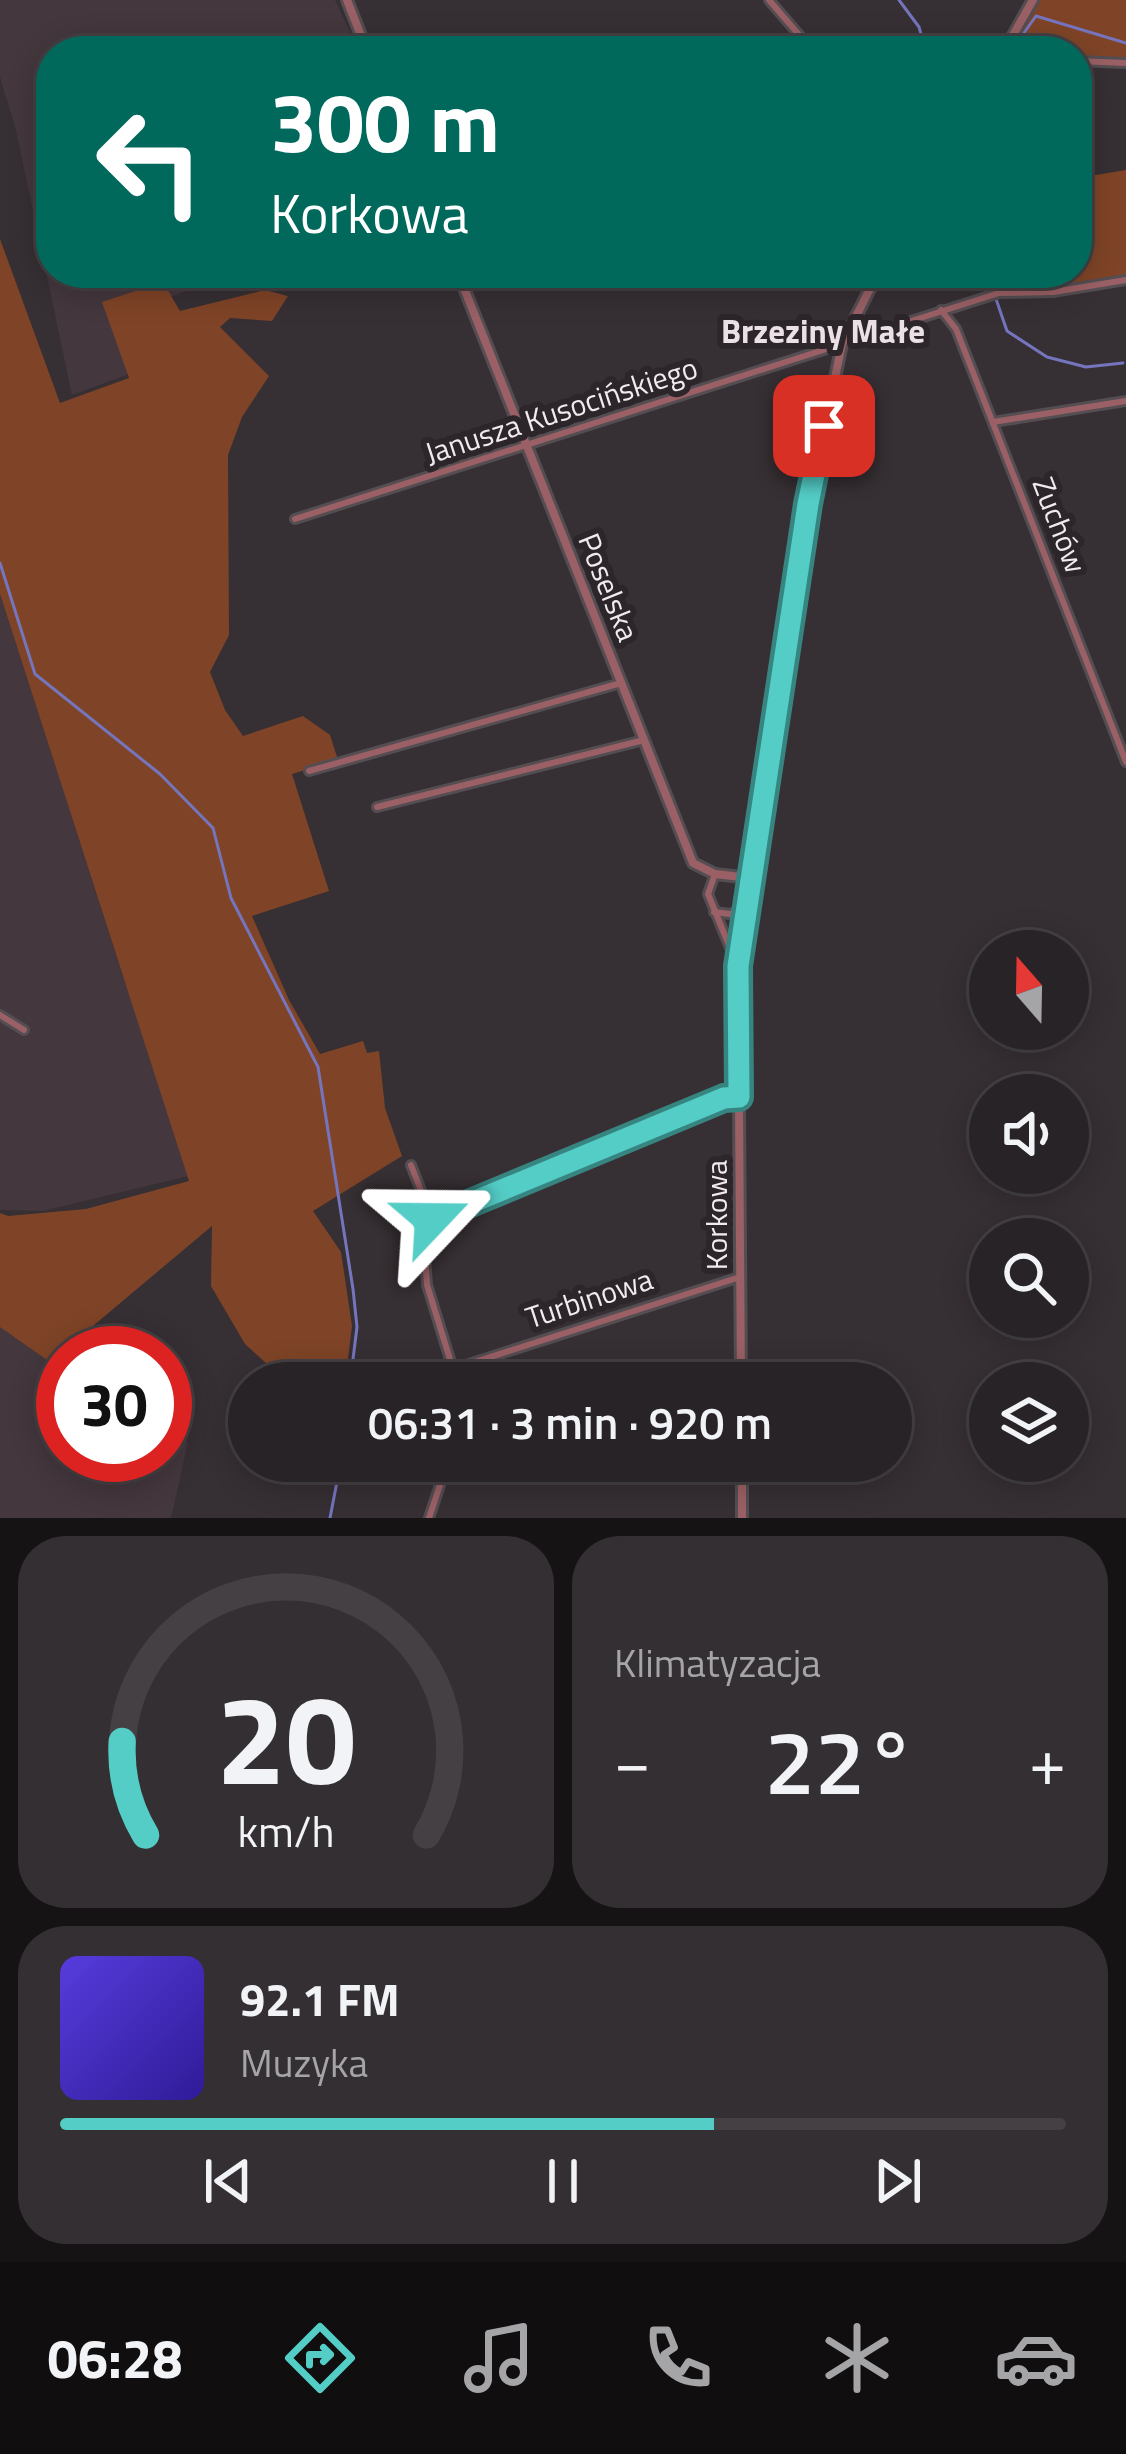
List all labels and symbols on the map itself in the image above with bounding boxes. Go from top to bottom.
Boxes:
district label: Brzeziny Małe [721,306,925,356]
street label: Janusza Kusocińskiego [419,344,703,476]
pin [773,375,875,477]
street label: Zuchów [1021,470,1099,580]
street label: Poselska [567,526,651,648]
north arrow [969,930,1089,1050]
position arrow [369,1156,495,1282]
street label: Korkowa [693,1160,739,1270]
street label: Turbinowa [519,1256,659,1340]
speed limit sign: 30 [36,1326,192,1482]

